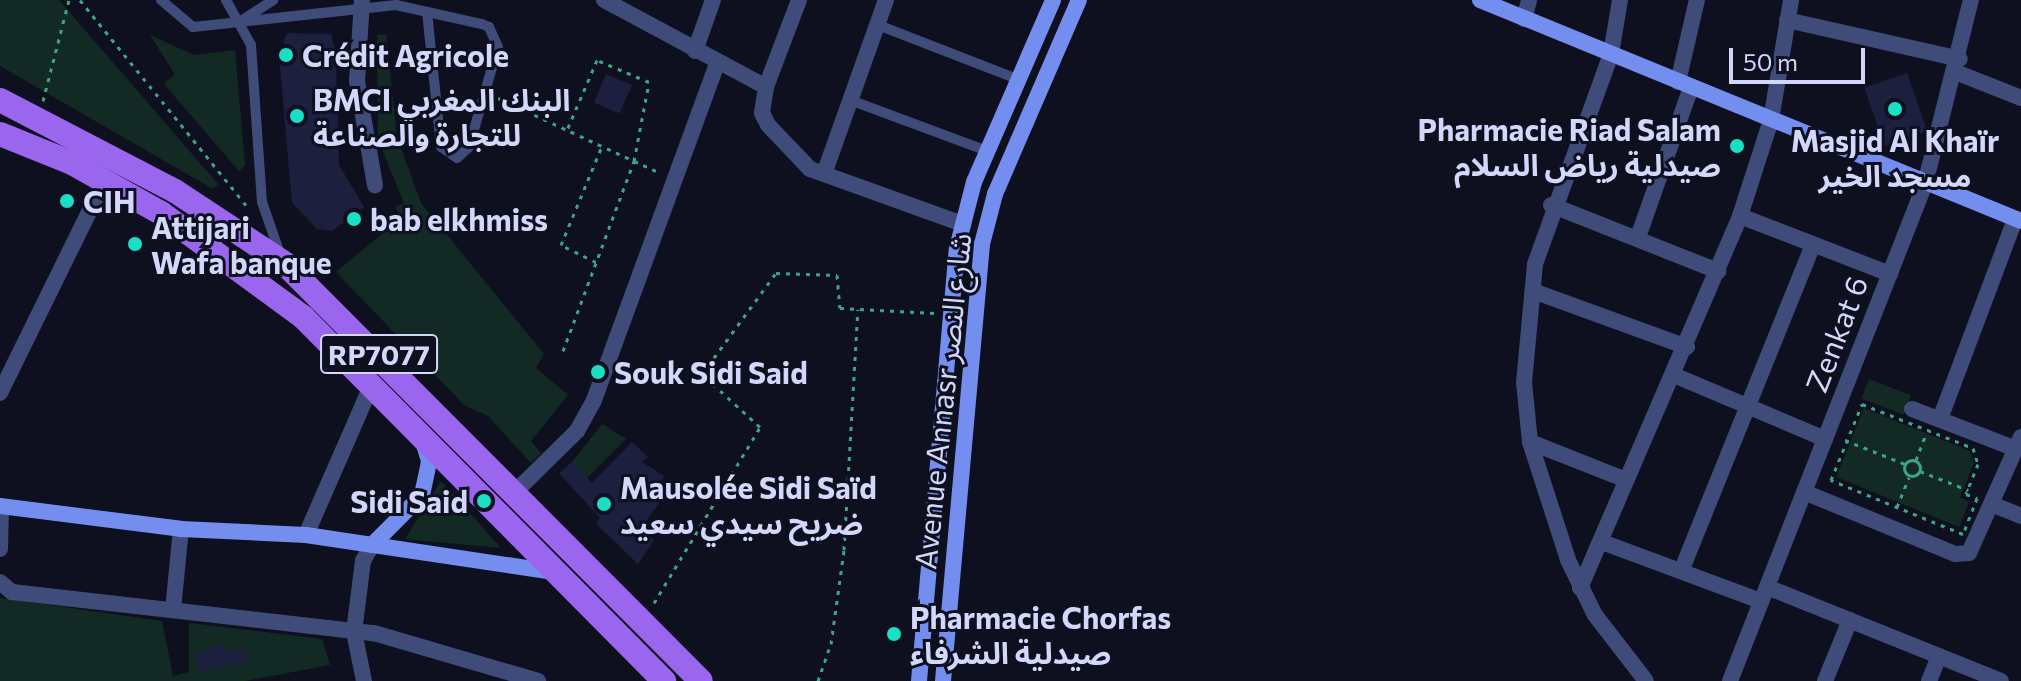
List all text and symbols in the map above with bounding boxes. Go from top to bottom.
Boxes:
scale bar [1733,32,1869,82]
place label: Crédit Agricole [302,37,509,73]
marker: Crédit Agricole [277,46,295,64]
text: 50 m [1743,47,1798,76]
place label: BMCI البنك المغربي للتجارة والصناعة [313,81,571,152]
marker: Masjid Al Khaïr مسجد الخير [1886,100,1904,118]
marker: BMCI البنك المغربي للتجارة والصناعة [288,107,306,125]
place label: Pharmacie Riad Salam صيدلية رياض السلام [1417,111,1721,182]
place label: Masjid Al Khaïr مسجد الخير [1791,122,1999,192]
marker: Pharmacie Riad Salam صيدلية رياض السلام [1728,137,1746,155]
place label: CIH [83,183,135,219]
marker: CIH [58,192,76,210]
place label: bab elkhmiss [370,201,548,237]
place label: Attijari Wafa banque [151,209,332,280]
marker: bab elkhmiss [345,210,363,228]
street label: Avenue Annasr شارع النصر [906,231,978,571]
marker: Attijari Wafa banque [126,235,144,253]
street label: Zenkat 6 [1797,271,1875,397]
road number: RP7077 [319,330,439,378]
place label: Souk Sidi Said [614,354,808,390]
marker: Souk Sidi Said [589,363,607,381]
place label: Mausolée Sidi Saïd ضريح سيدي سعيد [620,469,877,540]
place label: Sidi Said [350,483,468,519]
marker: Sidi Said [475,492,493,510]
marker: Mausolée Sidi Saïd ضريح سيدي سعيد [595,495,613,513]
place label: Pharmacie Chorfas صيدلية الشرفاء [910,599,1171,670]
marker: Pharmacie Chorfas صيدلية الشرفاء [885,625,903,643]

